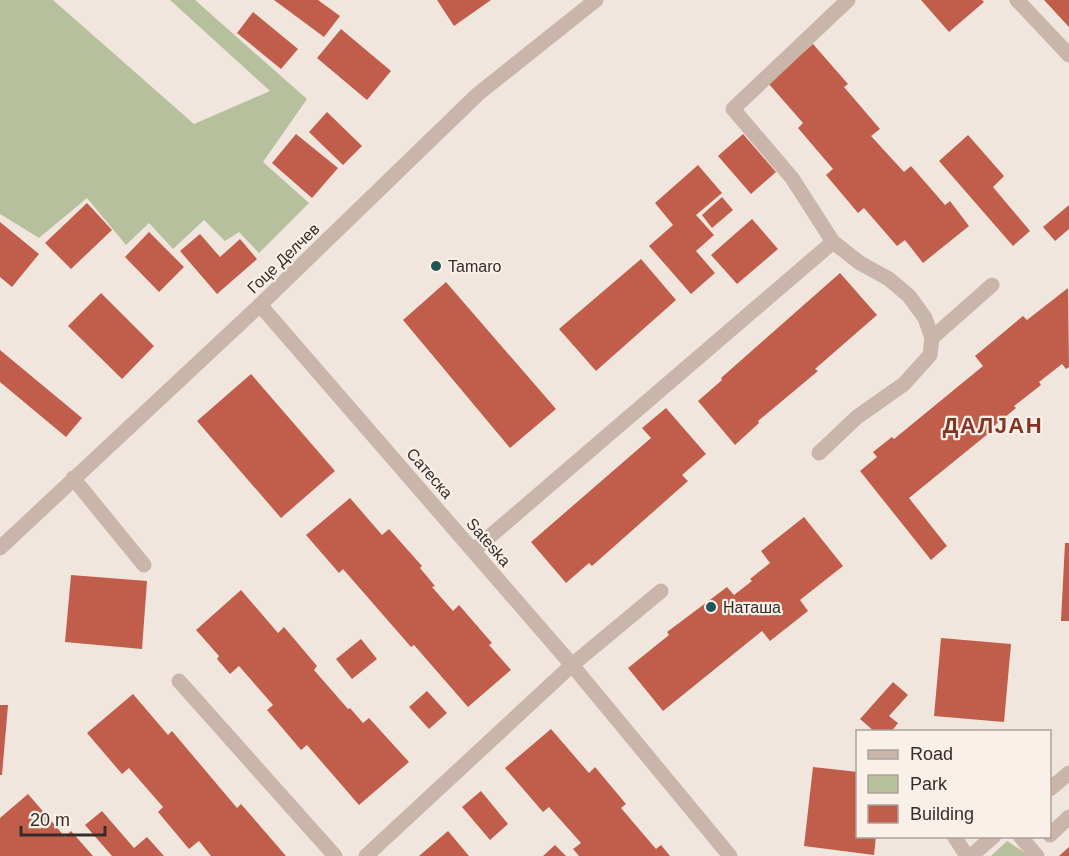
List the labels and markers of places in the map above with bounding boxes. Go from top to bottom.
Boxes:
place label: Tamaro [448,258,501,275]
marker: Tamaro [429,259,443,273]
place label: Наташа [723,599,781,616]
marker: Наташа [704,600,718,614]

